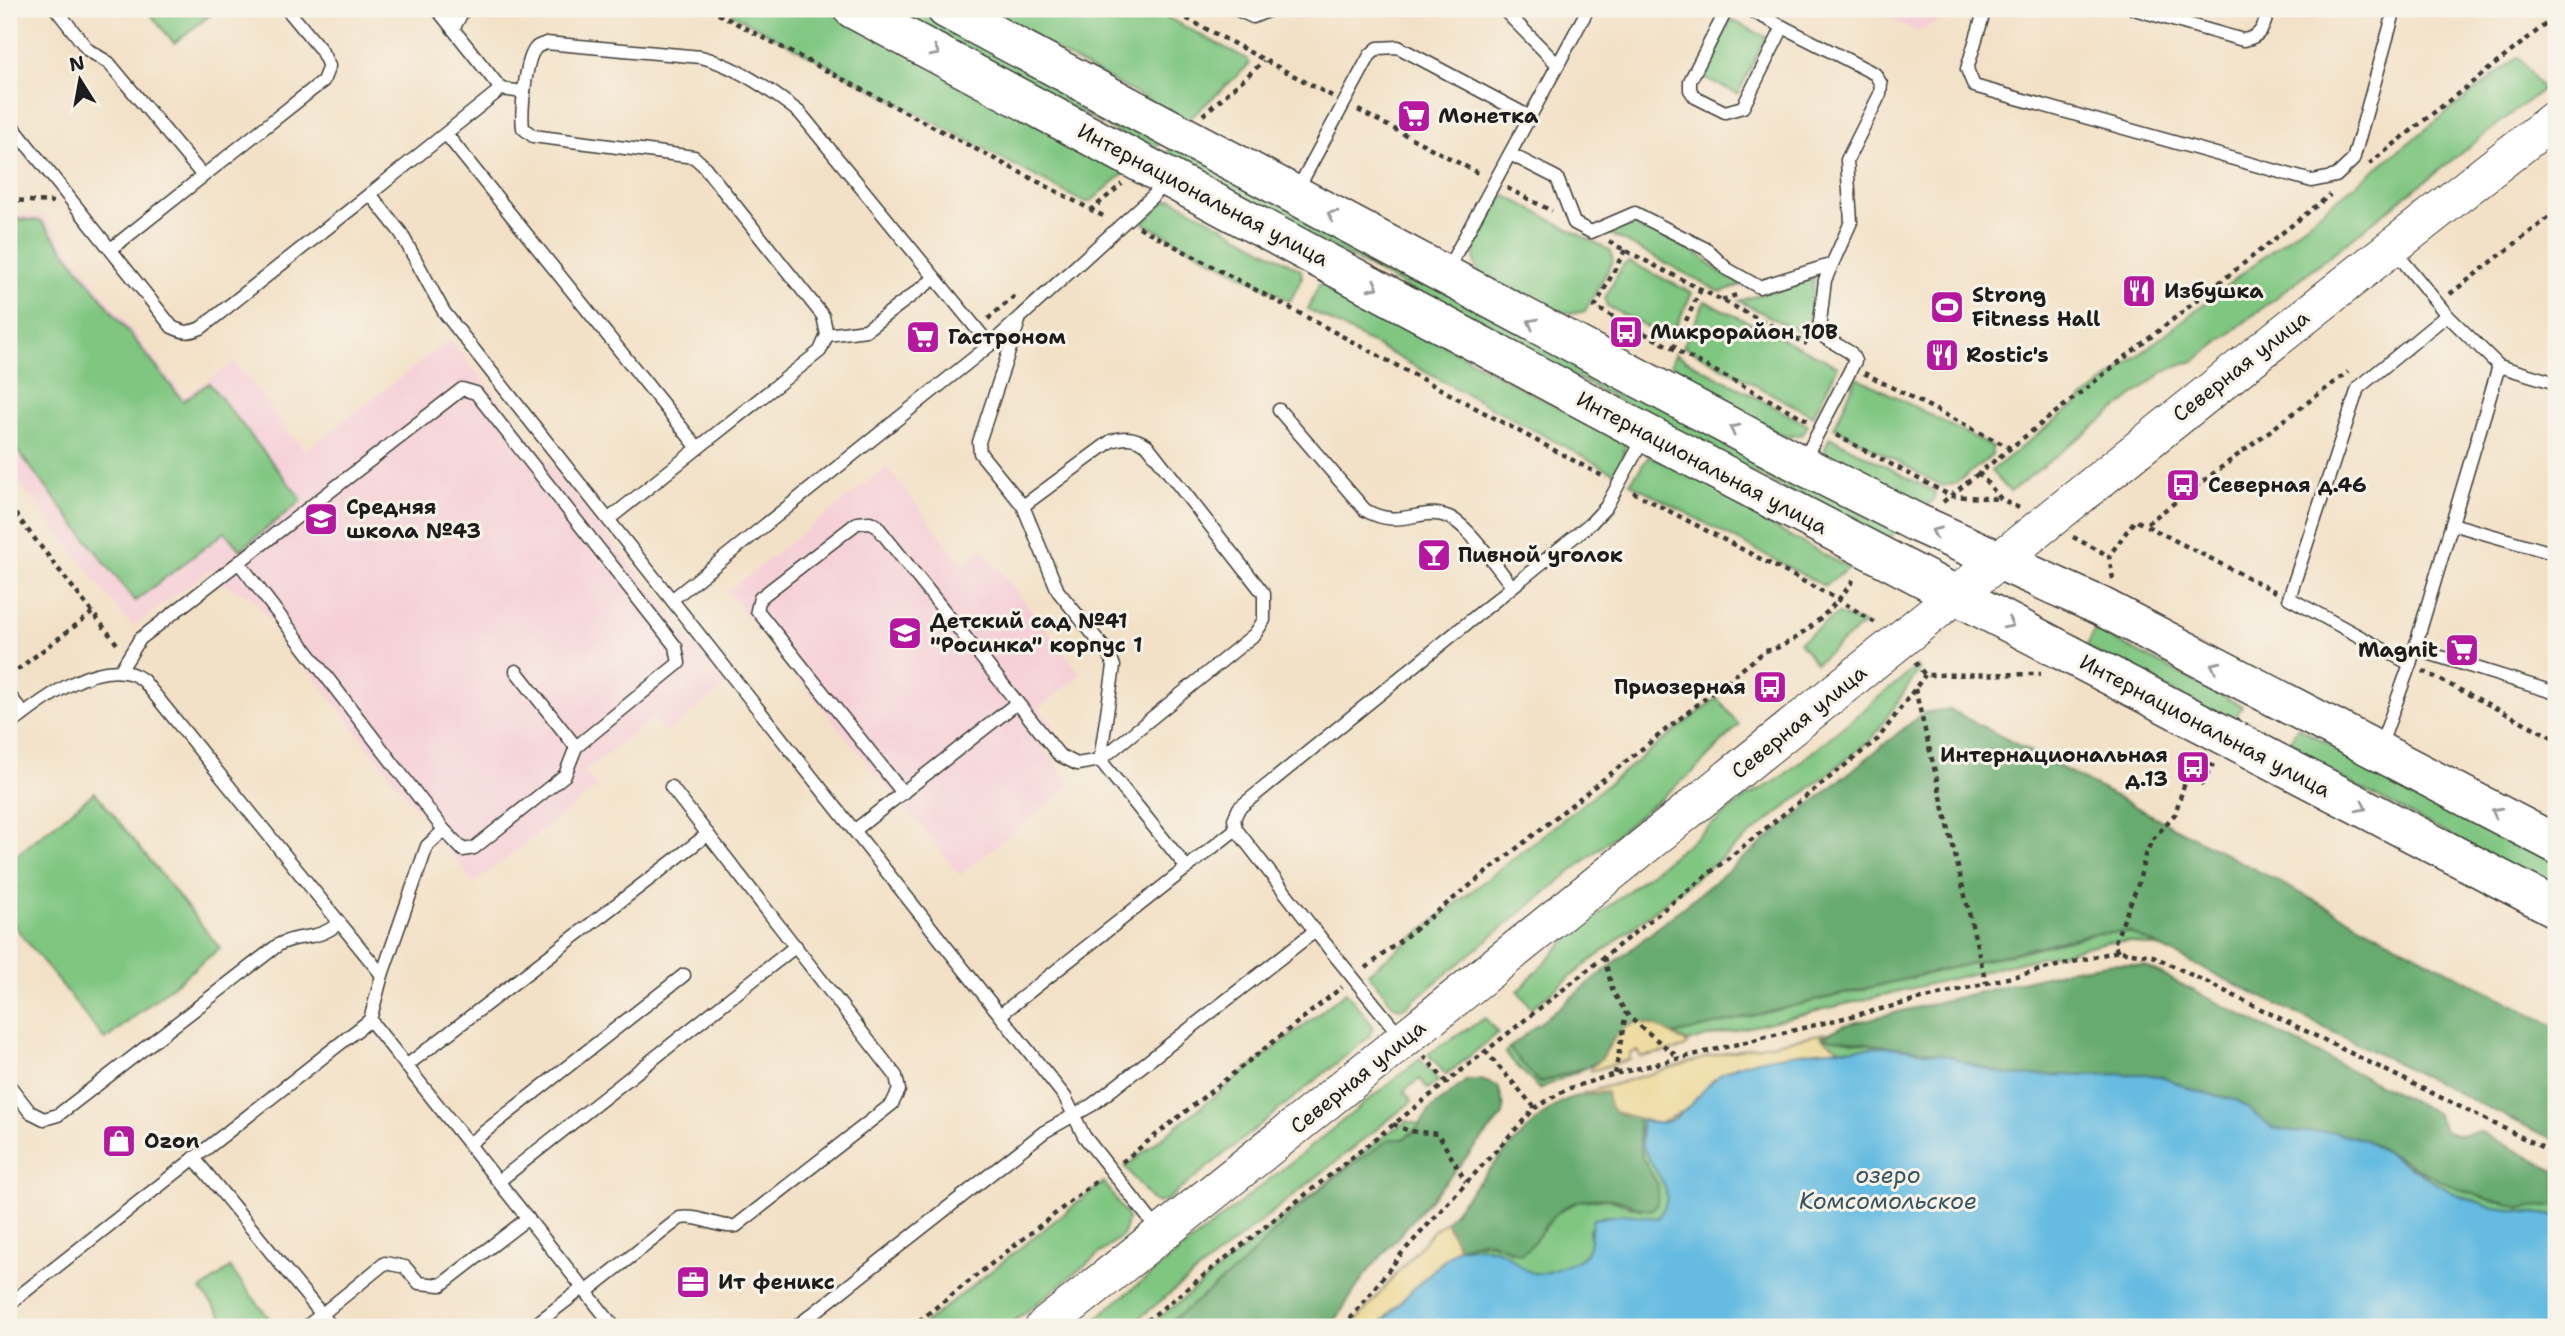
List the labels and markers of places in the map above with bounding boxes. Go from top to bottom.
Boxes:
supermarket icon: Монетка [1395,97,1433,135]
place label: Монетка [1438,102,1539,130]
restaurant icon: Избушка [2120,272,2158,310]
place label: Избушка [2164,277,2264,305]
place label: Strong Fitness Hall [1972,281,2100,333]
sports icon: Strong Fitness Hall [1928,288,1966,326]
bus stop icon: Микрорайон 10В [1607,313,1645,351]
supermarket icon: Гастроном [904,318,942,356]
place label: Микрорайон 10В [1650,318,1838,346]
place label: Гастроном [948,323,1066,351]
restaurant icon: Rostic's [1923,336,1961,374]
place label: Rostic's [1966,341,2049,369]
bus stop icon: Северная д.46 [2164,466,2202,504]
place label: Северная д.46 [2208,471,2367,499]
place label: Средняя школа №43 [346,493,481,545]
school or university icon: Средняя школа №43 [302,500,340,538]
bar icon: Пивной уголок [1415,536,1453,574]
place label: Пивной уголок [1458,541,1623,569]
place label: Детский сад №41 "Росинка" корпус 1 [930,607,1143,659]
school or university icon: Детский сад №41 "Росинка" корпус 1 [886,614,924,652]
supermarket icon: Magnit [2443,631,2481,669]
place label: Magnit [2358,636,2438,664]
bus stop icon: Приозерная [1751,668,1789,706]
place label: Приозерная [1614,673,1746,701]
place label: Интернациональная д.13 [1940,741,2168,793]
bus stop icon: Интернациональная д.13 [2174,748,2212,786]
shop icon: Ozon [100,1122,138,1160]
place label: Ozon [144,1127,199,1155]
office icon: Ит феникс [674,1263,712,1301]
place label: Ит феникс [718,1268,835,1296]

